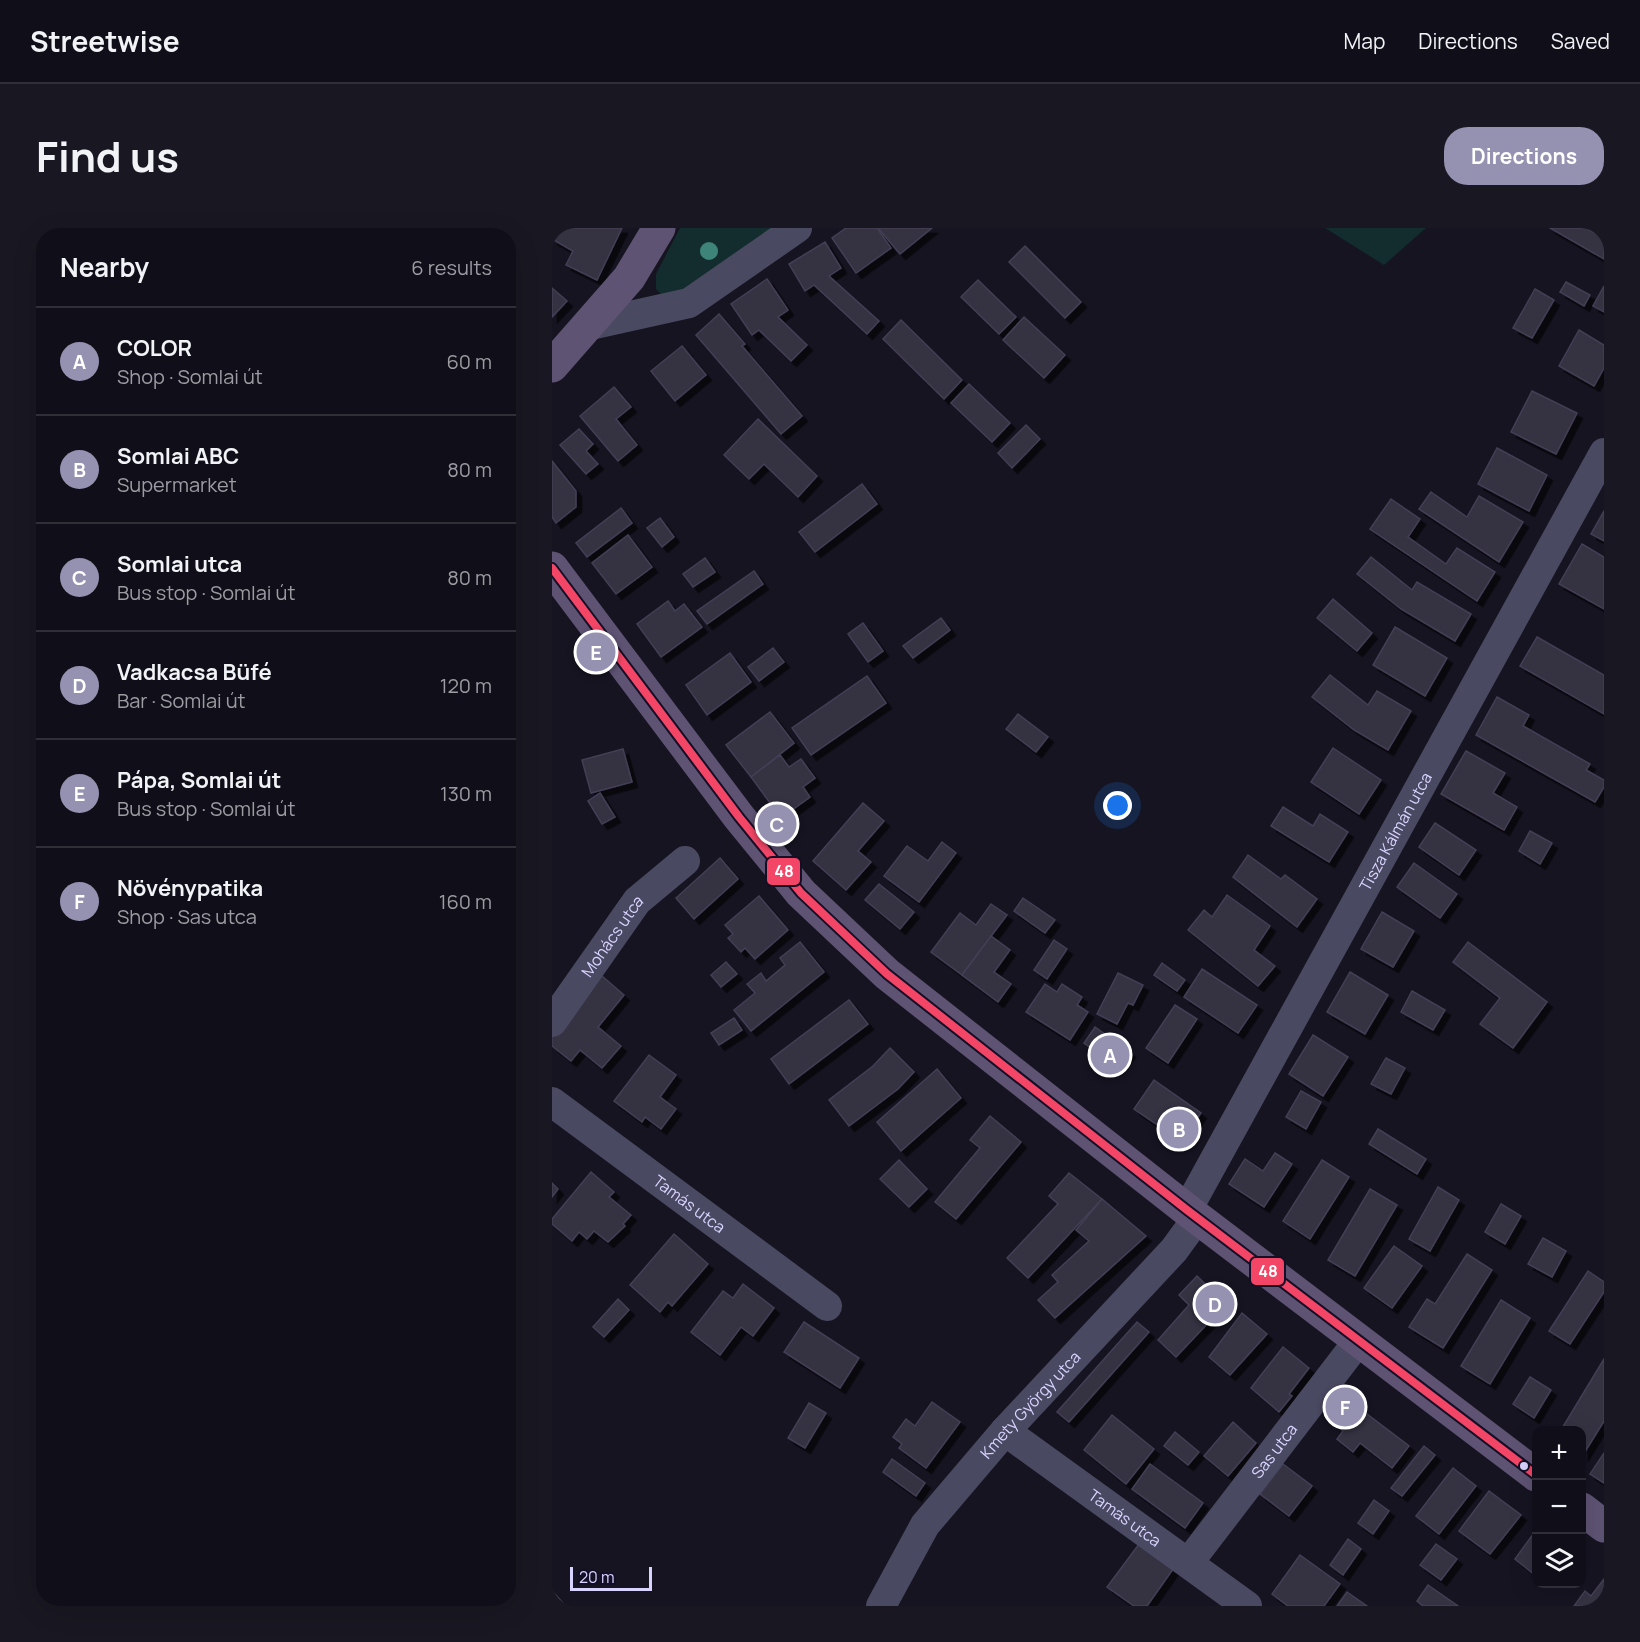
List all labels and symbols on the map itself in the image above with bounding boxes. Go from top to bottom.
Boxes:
pin: E [576,630,615,674]
street label: Tisza Kálmán utca [1354,768,1437,895]
your location [1103,791,1132,820]
pin: C [758,802,796,846]
line badge: 48 [766,857,801,886]
text: 48 [774,860,794,882]
street label: Mohács utca [576,890,648,981]
pin: A [1090,1032,1130,1078]
pin: B [1160,1106,1198,1152]
street label: Tamás utca [649,1170,730,1238]
line badge: 48 [1250,1257,1285,1286]
text: 48 [1258,1260,1278,1282]
pin: D [1196,1282,1234,1326]
street label: Kmety György utca [975,1346,1085,1463]
pin: F [1326,1384,1364,1430]
street label: Sas utca [1246,1419,1302,1483]
unlabelled marker [1518,1460,1530,1472]
street label: Tamás utca [1084,1484,1166,1551]
scale bar [570,1564,652,1592]

